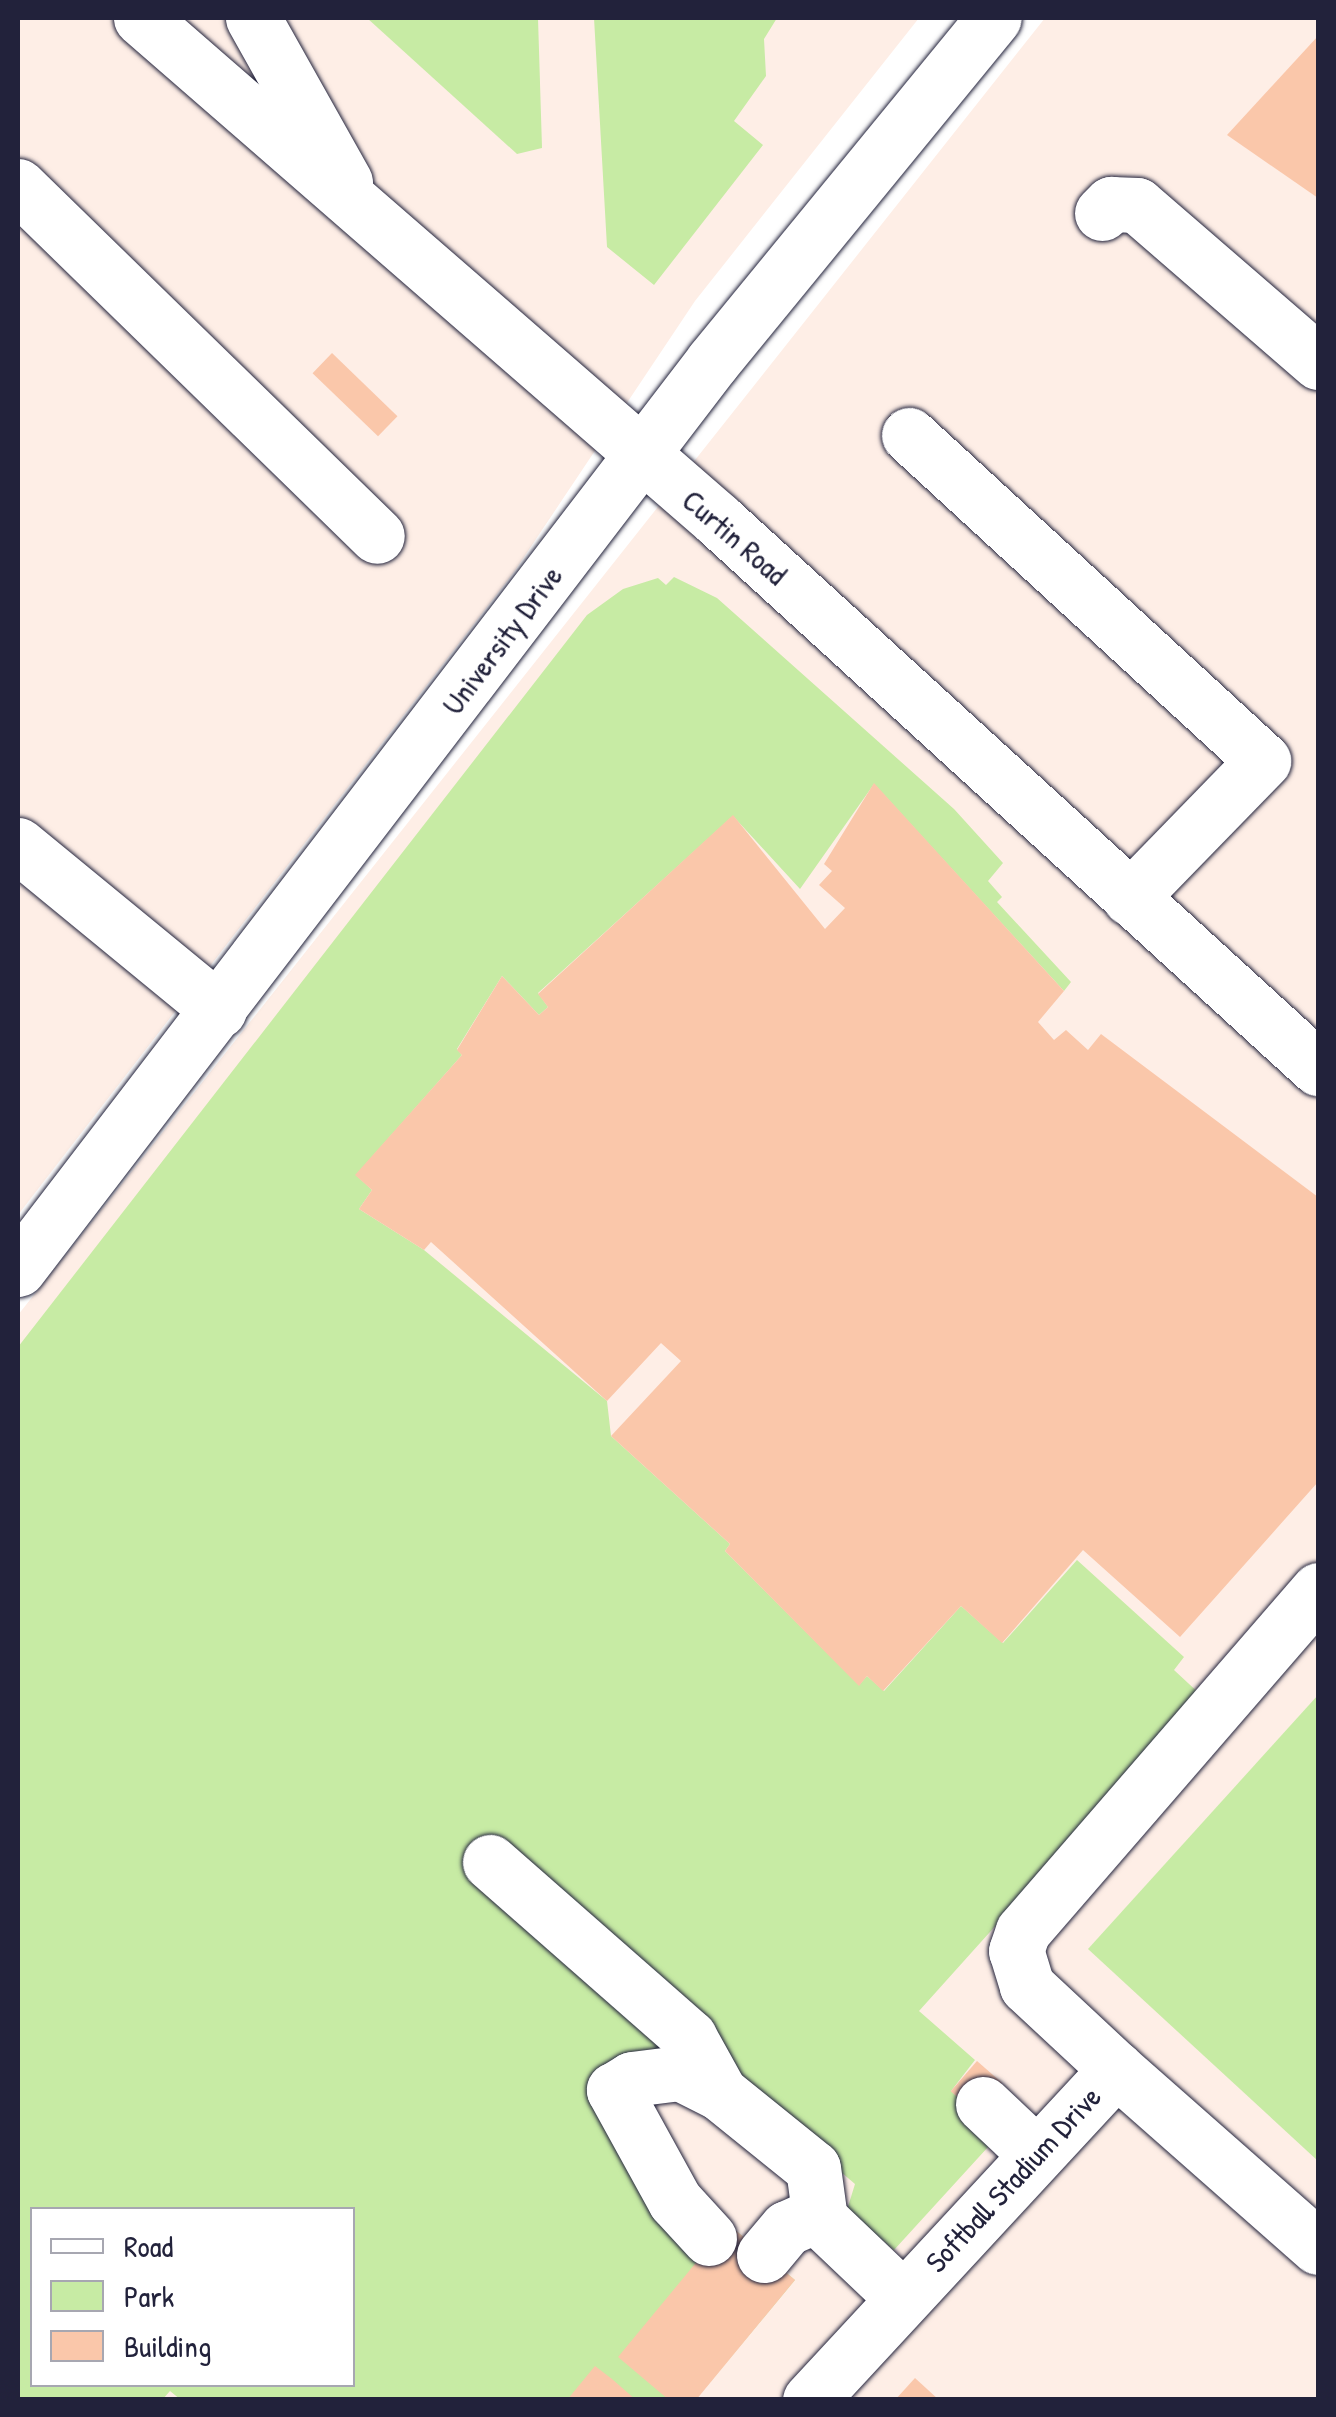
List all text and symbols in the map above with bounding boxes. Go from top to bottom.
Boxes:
street label: Curtin Road [675,482,795,592]
street label: University Drive [434,559,570,721]
street label: Softball Stadium Drive [918,2079,1108,2279]
legend [30,2207,355,2387]
text: Road [124,2226,173,2266]
text: Park [124,2276,174,2316]
text: Building [124,2326,211,2366]

